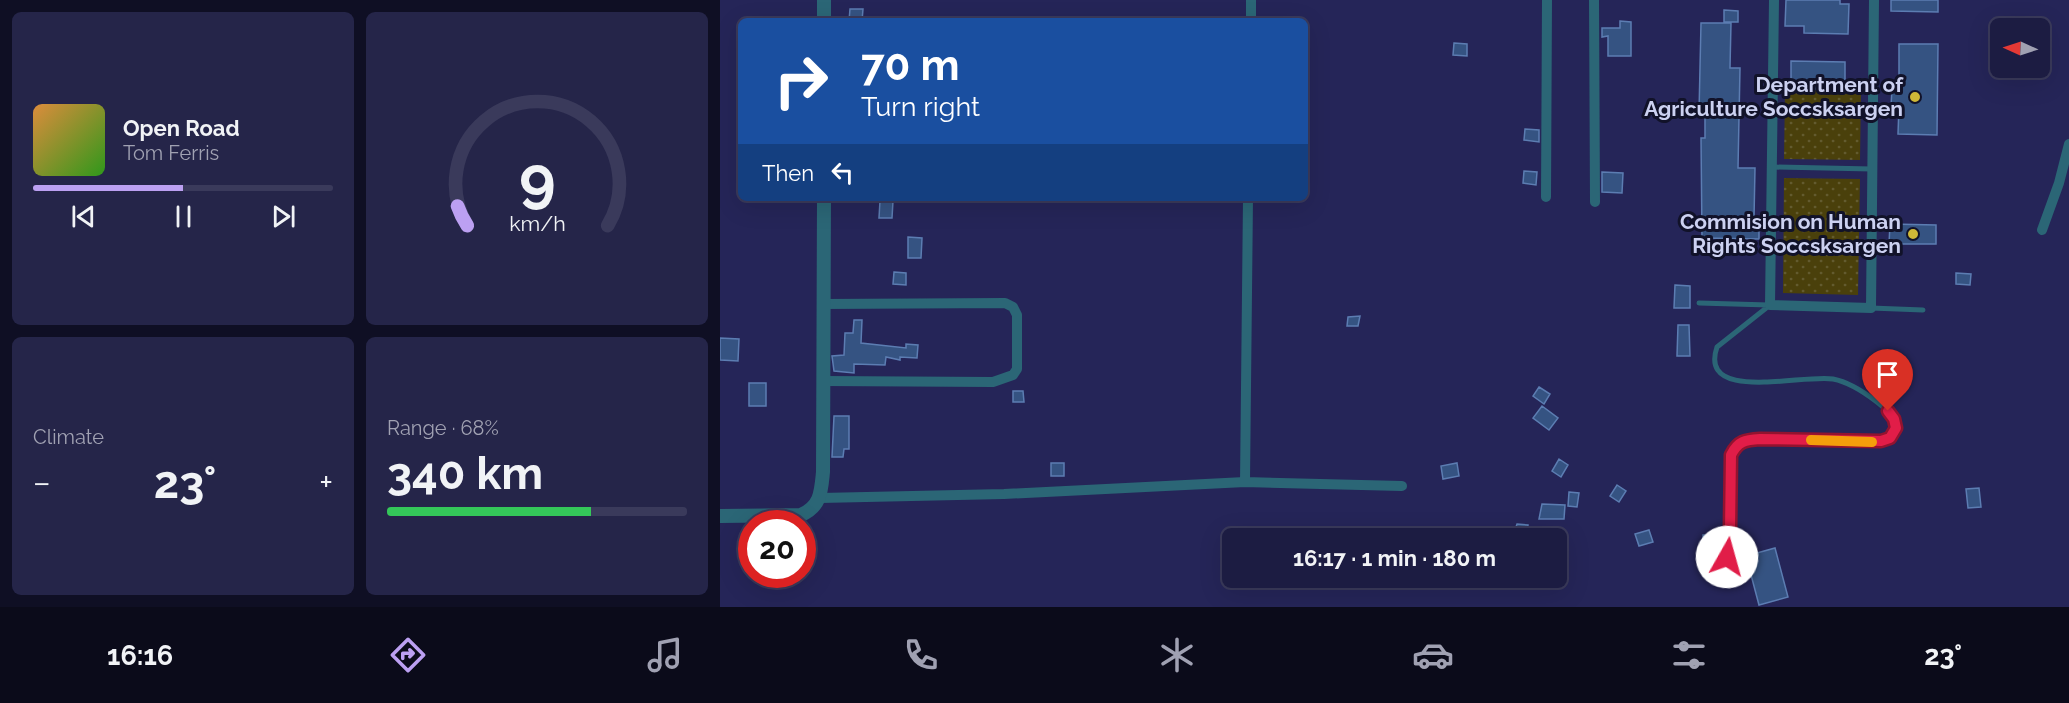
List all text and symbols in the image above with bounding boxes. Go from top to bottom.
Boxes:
north arrow [1990,18,2050,78]
map controls [1990,18,2050,78]
text: 70 m [861,41,960,90]
icon: right [762,42,840,120]
place label: Department of Agriculture Soccsksargen [1644,72,1904,121]
marker: Department of Agriculture Soccsksargen [1908,90,1922,104]
text: Turn right [861,91,980,122]
text: Open Road [123,115,240,141]
text: Tom Ferris [123,141,219,165]
text: 9 [519,141,555,215]
icon: left [826,156,859,189]
text: Then [762,160,814,186]
icon: previous [67,200,100,233]
icon: pause [167,200,200,233]
icon: next [267,200,300,233]
place label: Commision on Human Rights Soccsksargen [1680,209,1901,258]
text: km/h [509,211,565,236]
marker: Commision on Human Rights Soccsksargen [1906,227,1920,241]
pin [1862,349,1913,411]
icon: arrive [1871,358,1904,391]
text: Range · 68% [387,416,499,440]
text: Climate [33,425,104,449]
text: 340 km [387,447,543,500]
text: 23° [154,456,216,509]
text: − [33,463,51,502]
text: + [319,463,333,502]
speed limit sign: 20 [738,510,816,588]
position arrow [1695,525,1759,589]
text: 16:17 · 1 min · 180 m [1293,545,1496,571]
icon: directions [387,634,429,676]
icon: music [644,634,686,676]
icon: phone [900,634,942,676]
icon: climate [1156,634,1198,676]
icon: car [1412,634,1454,676]
icon: filters [1668,634,1710,676]
text: 16:16 [107,640,173,671]
text: 23° [1924,640,1962,671]

